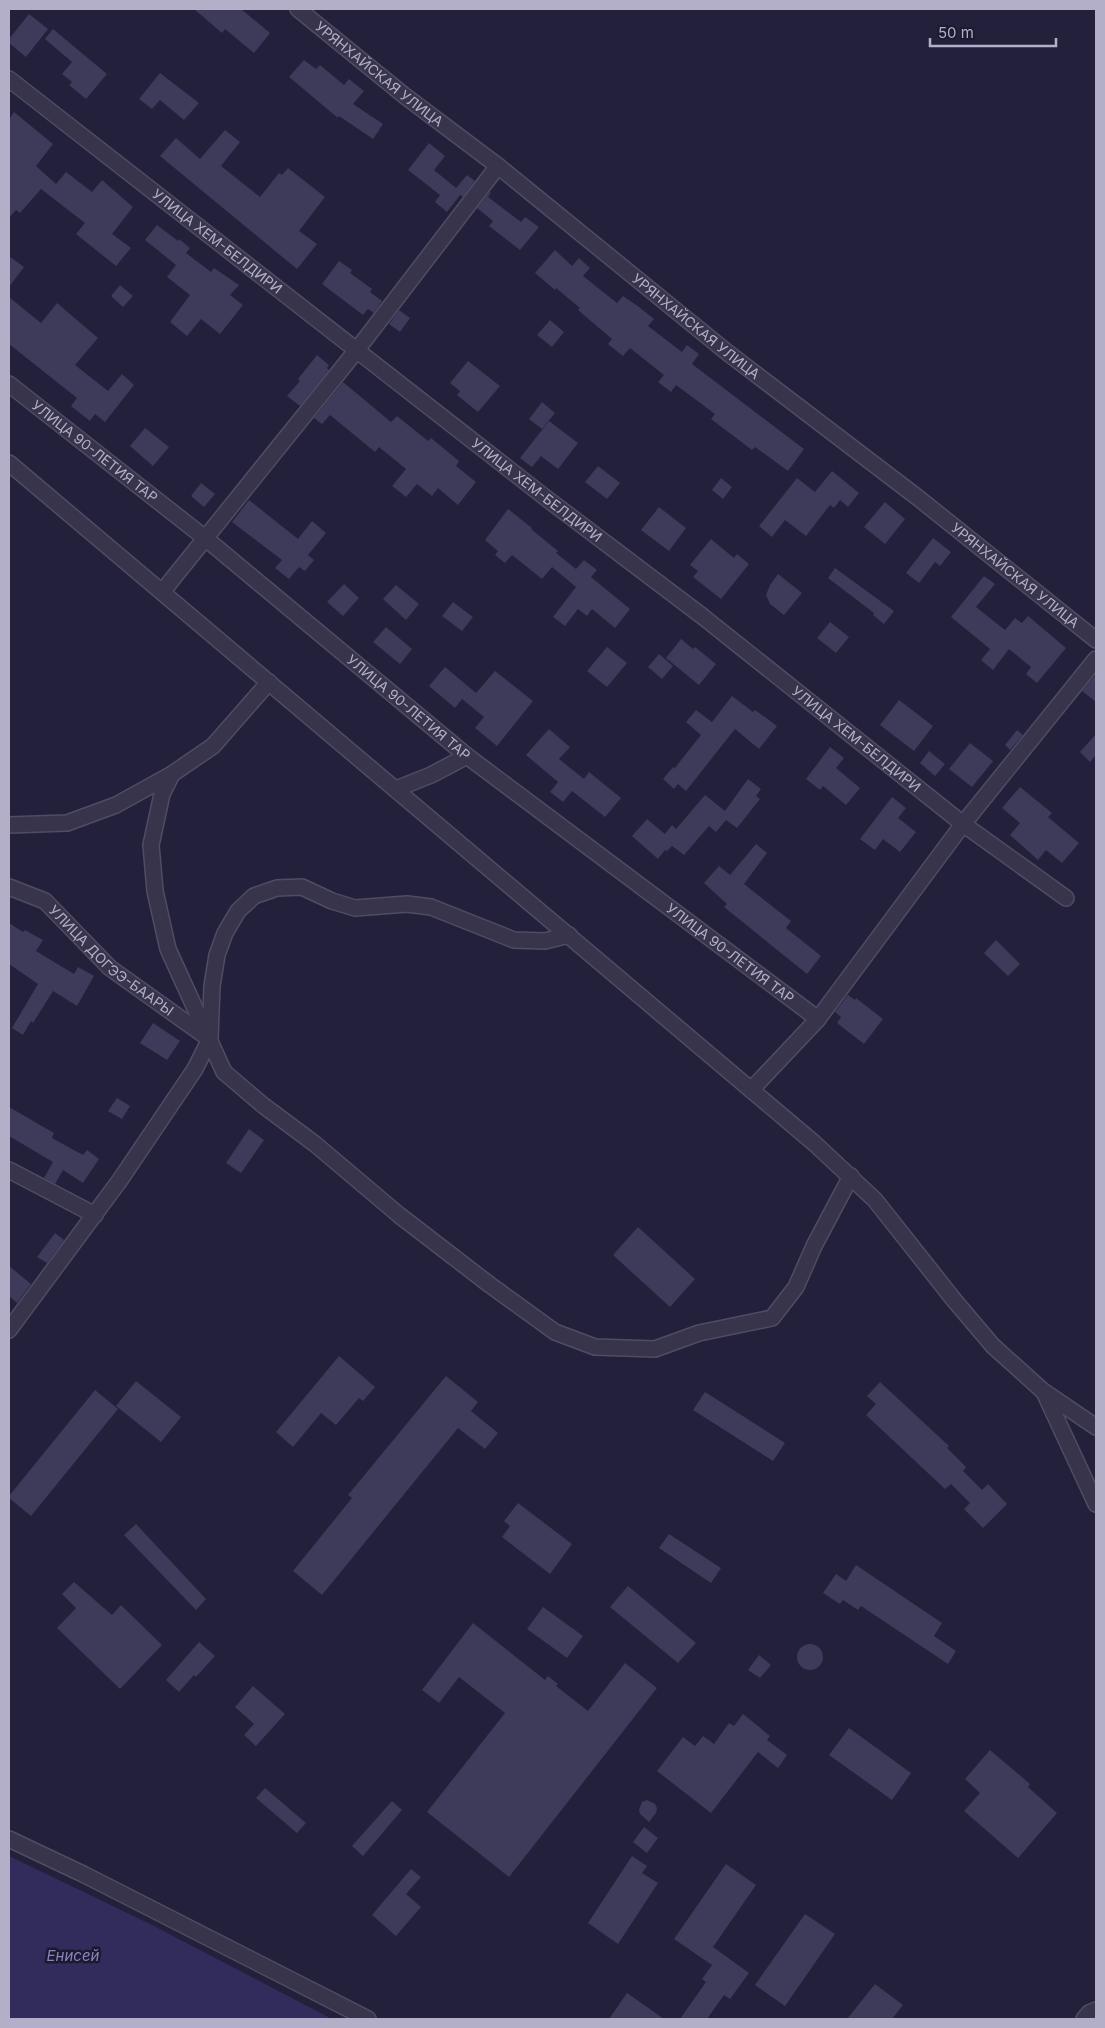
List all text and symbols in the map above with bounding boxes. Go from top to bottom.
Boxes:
scale bar [930,15,1056,47]
street label: УРЯНХАЙСКАЯ УЛИЦА [312,18,447,130]
text: 50 m [938,23,974,42]
street label: УЛИЦА ХЕМ-БЕЛДИРИ [149,185,286,297]
street label: УРЯНХАЙСКАЯ УЛИЦА [629,270,764,382]
street label: УЛИЦА 90-ЛЕТИЯ ТАР [29,396,161,506]
street label: УЛИЦА ХЕМ-БЕЛДИРИ [468,434,606,545]
street label: УРЯНХАЙСКАЯ УЛИЦА [948,519,1083,631]
street label: УЛИЦА 90-ЛЕТИЯ ТАР [344,651,474,763]
street label: УЛИЦА ХЕМ-БЕЛДИРИ [789,682,925,795]
street label: УЛИЦА 90-ЛЕТИЯ ТАР [663,899,798,1006]
street label: УЛИЦА ДОГЭЭ-БААРЫ [46,901,177,1019]
water label: Енисей [47,1946,100,1965]

